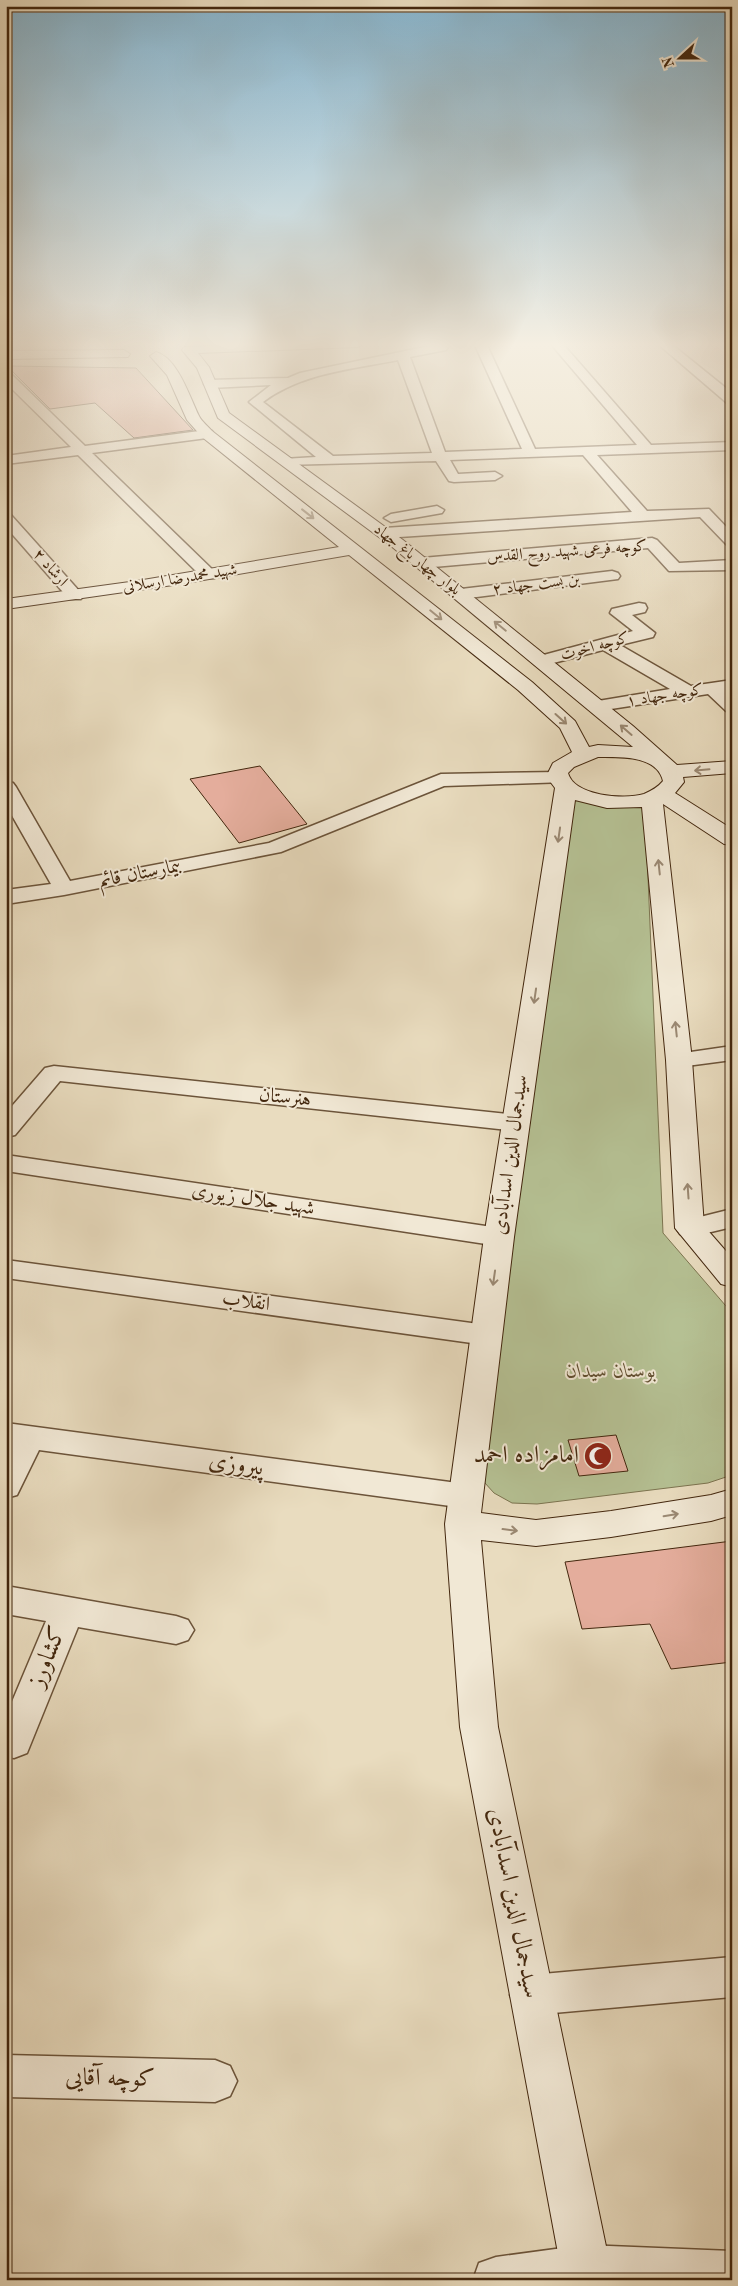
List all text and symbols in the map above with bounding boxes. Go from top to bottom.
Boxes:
north arrow [656,32,706,82]
text: N [660,55,677,70]
one-way arrow [302,509,315,520]
street label: بلوار چهار باغ جهاد [368,521,463,602]
street label: کوچه فرعی شهید روح القدس [486,537,648,571]
street label: ارشاد ۲ [30,546,70,590]
street label: شهید محمدرضا ارسلانی [122,562,238,597]
street label: بن بست جهاد ۲ [491,572,581,599]
one-way arrow [429,609,442,620]
one-way arrow [494,621,507,632]
street label: کوچه اخوت [559,629,632,666]
street label: کوچه جهاد ۱ [625,681,705,712]
one-way arrow [555,713,568,724]
one-way arrow [619,724,632,735]
one-way arrow [694,765,710,775]
one-way arrow [553,827,563,843]
street label: بیمارستان قائم [97,855,185,898]
one-way arrow [654,860,664,876]
one-way arrow [529,987,539,1003]
one-way arrow [671,1021,680,1037]
street label: سیدجمال الدین اسدآبادی [486,1073,532,1236]
street label: هنرستان [258,1085,312,1111]
street label: شهید جلال زیوری [190,1180,316,1221]
one-way arrow [683,1183,692,1199]
one-way arrow [489,1270,499,1286]
street label: انقلاب [221,1289,271,1316]
park label: بوستان سیدان [566,1362,656,1383]
mosque icon: امامزاده احمد [583,1441,613,1471]
place label: امامزاده احمد [474,1444,579,1471]
street label: پیروزی [207,1449,266,1484]
one-way arrow [663,1509,679,1519]
one-way arrow [502,1525,518,1535]
street label: کشاورز [23,1623,71,1693]
street label: سیدجمال الدین اسدآبادی [483,1805,547,2000]
street label: کوچه آقایی [65,2062,155,2095]

